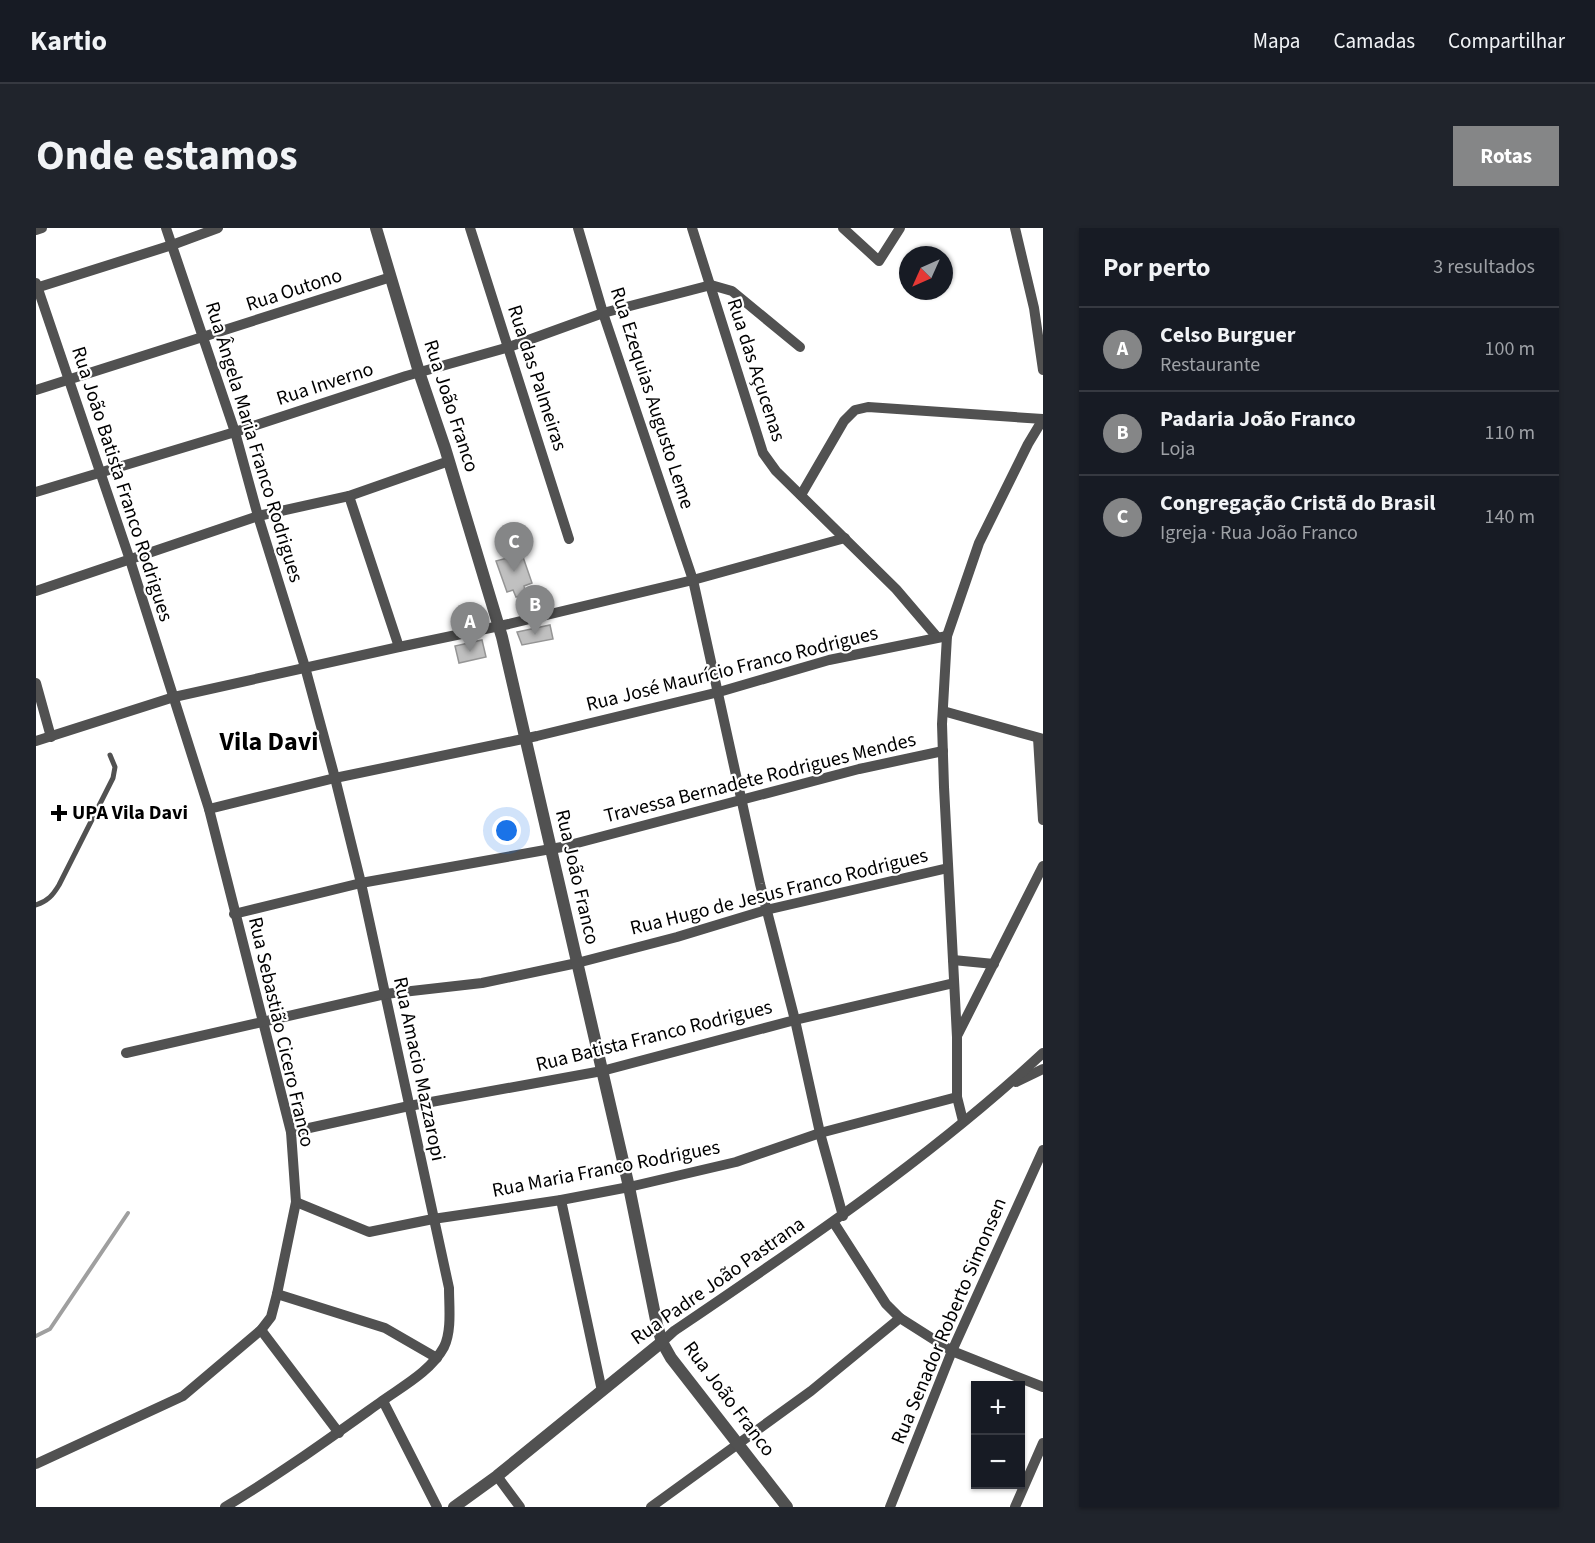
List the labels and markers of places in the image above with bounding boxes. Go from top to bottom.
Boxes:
pin: C [494,522,534,572]
pin: B [516,586,554,635]
pin: A [450,602,490,652]
place label: UPA Vila Davi [72,799,188,827]
marker: UPA Vila Davi [50,804,68,822]

